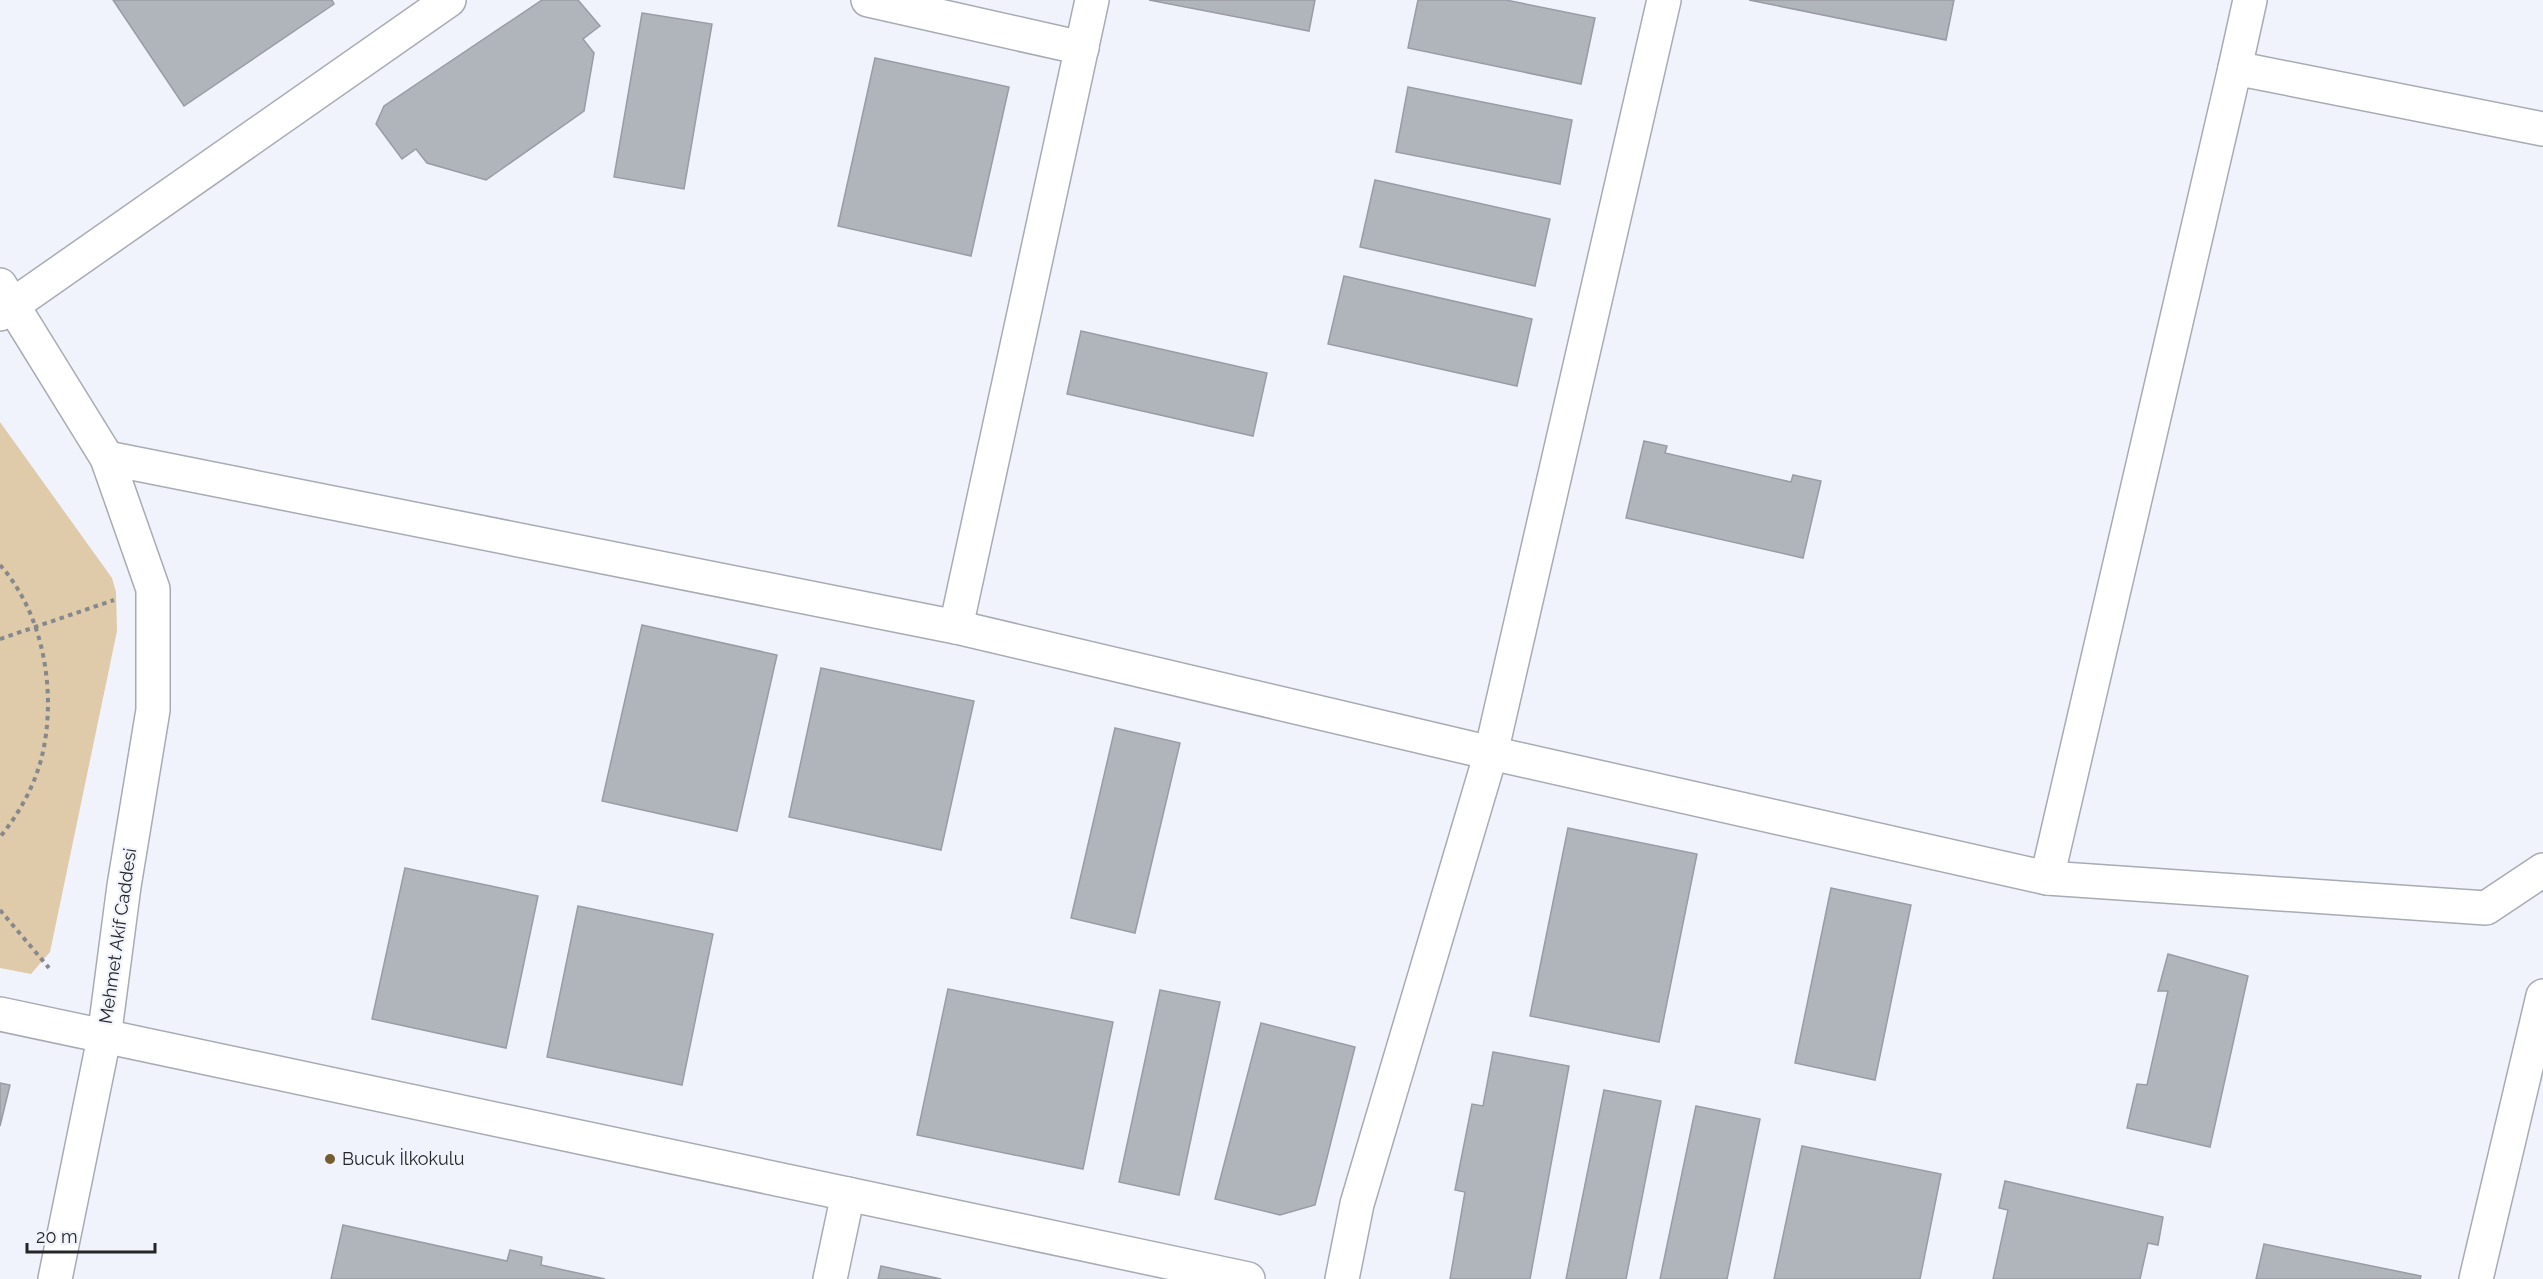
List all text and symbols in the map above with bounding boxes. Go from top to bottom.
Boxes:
street label: Mehmet Akif Caddesi [95,847,140,1025]
place label: Bucuk İlkokulu [342,1148,464,1169]
marker: Bucuk İlkokulu [323,1152,337,1166]
scale bar [27,1216,154,1254]
text: 20 m [36,1226,78,1247]

